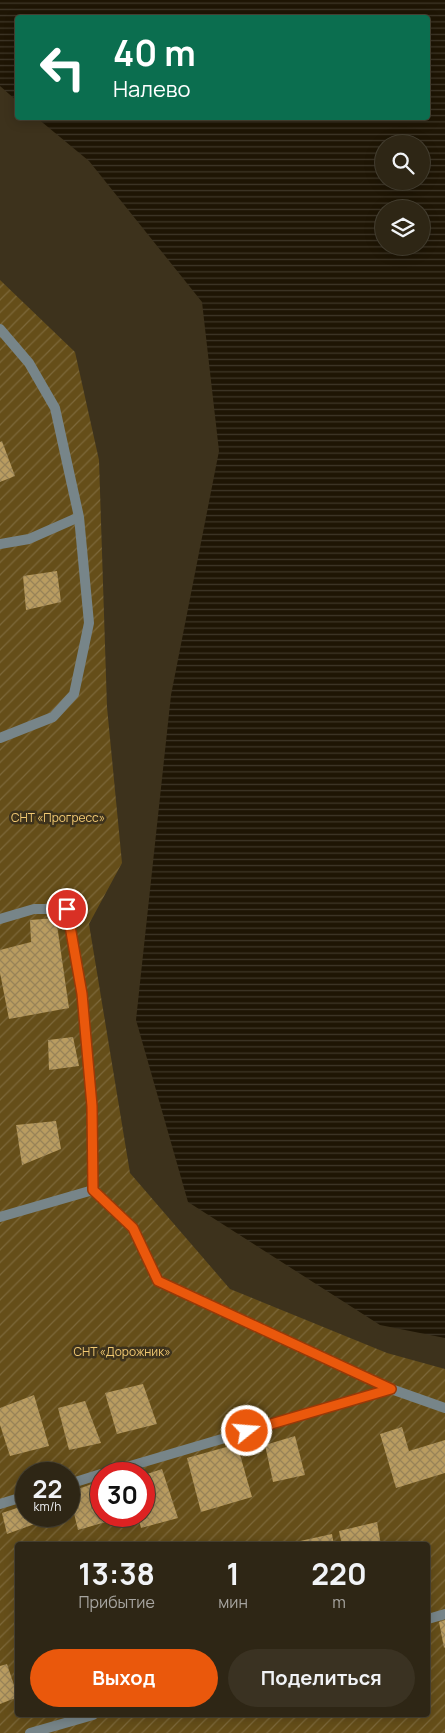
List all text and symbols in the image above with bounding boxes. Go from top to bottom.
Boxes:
text: 40 m [113,29,196,77]
icon: left [30,35,95,100]
text: Налево [113,74,191,104]
map controls [375,135,430,255]
button: search [375,135,430,190]
button: layers [375,200,430,255]
park label: СНТ «Прогресс» [11,809,105,826]
pin [46,888,88,930]
icon: arrive [53,895,81,923]
park label: СНТ «Дорожник» [73,1343,171,1360]
position arrow [220,1404,272,1456]
speed limit sign: 30 [90,1462,155,1527]
text: 22 [33,1471,62,1506]
text: km/h [34,1498,61,1515]
text: 13:38 [78,1553,155,1594]
text: 1 [227,1553,240,1594]
text: 220 [311,1553,367,1594]
text: Прибытие [79,1591,155,1613]
text: мин [218,1591,248,1613]
text: m [332,1591,346,1613]
button: Выход [30,1649,218,1707]
button: Поделиться [228,1649,415,1707]

